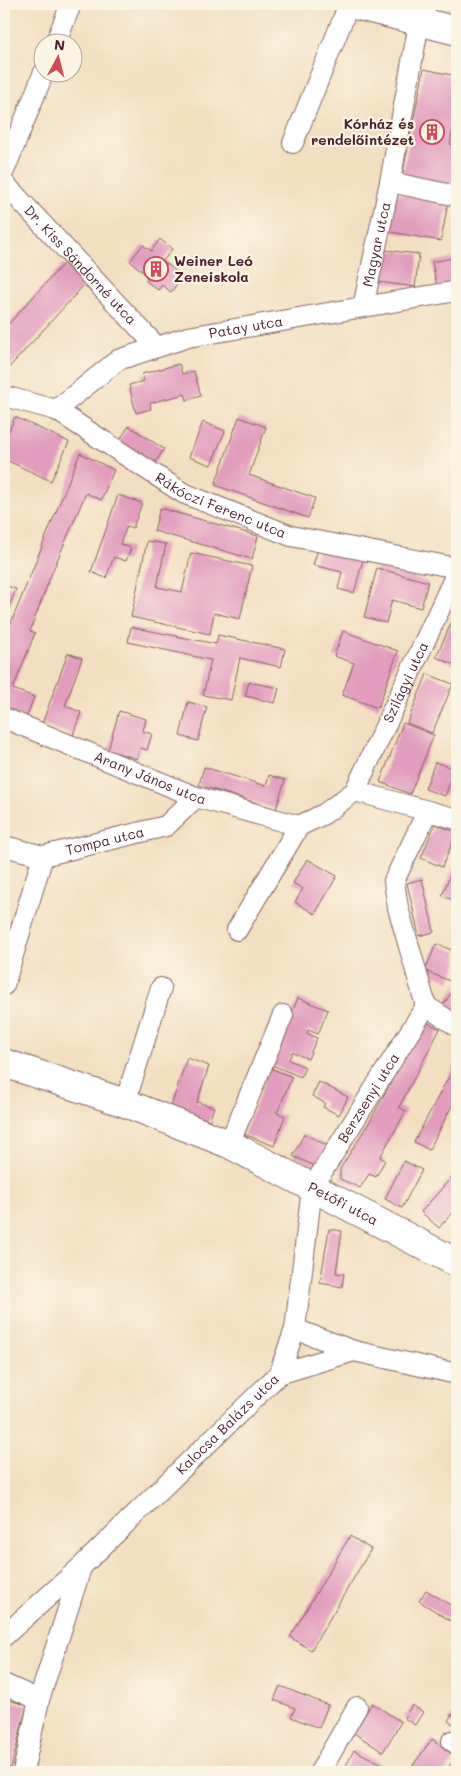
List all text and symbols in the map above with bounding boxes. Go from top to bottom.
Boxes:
north arrow [32,32,82,82]
text: N [53,35,66,55]
place label: Kórház és rendelőintézet [311,114,414,149]
building icon: Kórház és rendelőintézet [419,119,445,145]
street label: Magyar utca [358,200,394,289]
street label: Dr. Kiss Sándorné utca [20,201,141,328]
place label: Weiner Leó Zeneiskola [174,251,253,286]
building icon: Weiner Leó Zeneiskola [143,256,169,282]
street label: Patay utca [207,311,284,342]
street label: Rákóczi Ferenc utca [152,467,289,542]
street label: Szilágyi utca [378,638,432,726]
street label: Arany János utca [91,746,209,808]
street label: Tompa utca [64,822,146,859]
street label: Berzsenyi utca [333,1049,403,1146]
street label: Petőfi utca [305,1177,382,1229]
street label: Kalocsa Balázs utca [172,1369,283,1478]

